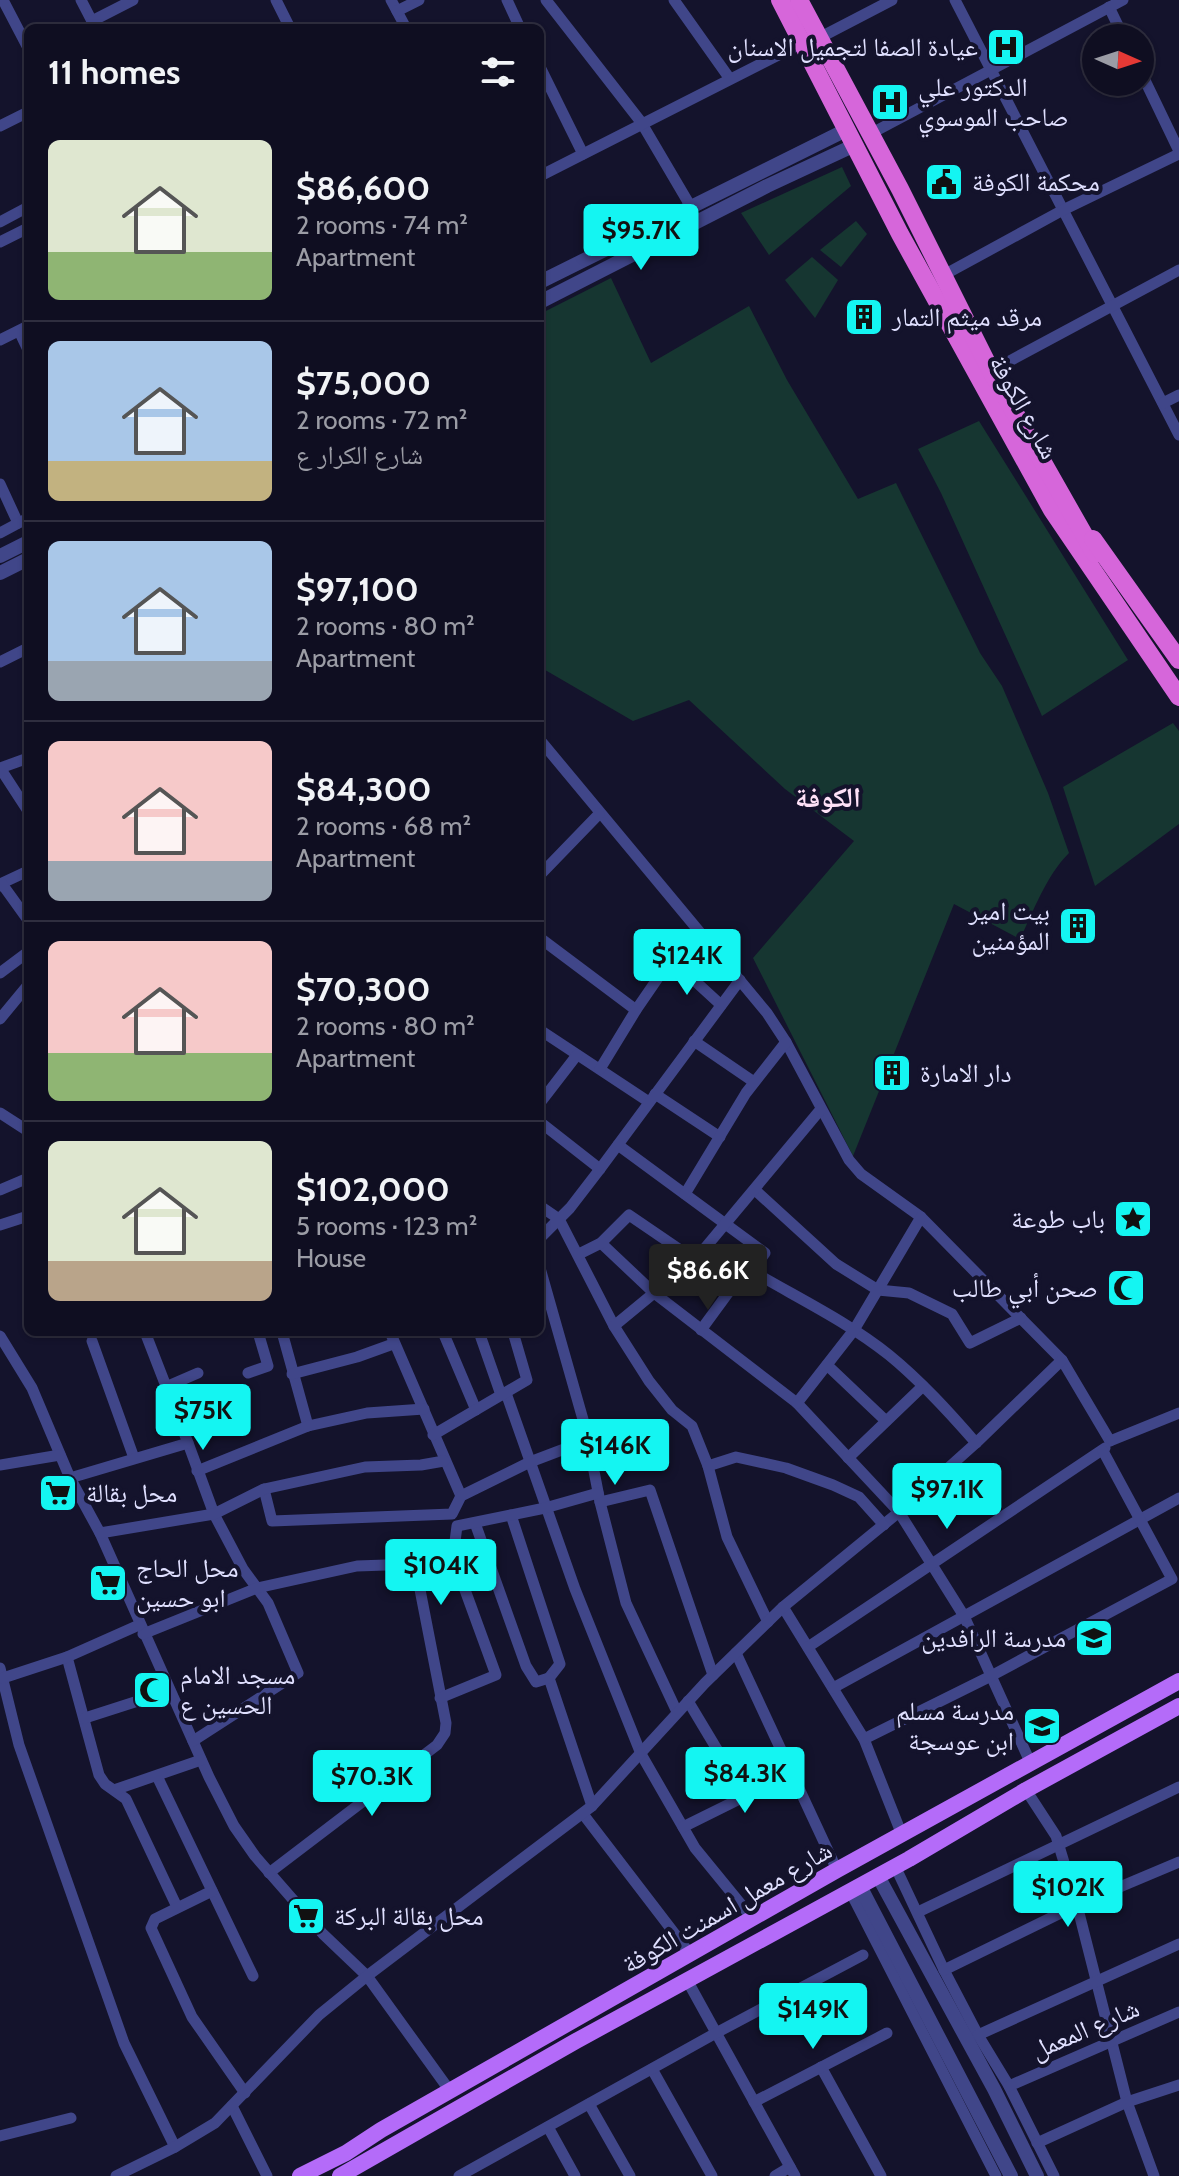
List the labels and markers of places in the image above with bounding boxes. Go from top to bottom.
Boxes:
hospital icon: عيادة الصفا لتجميل الاسنان [985,26,1027,68]
place label: عيادة الصفا لتجميل الاسنان [728,31,978,63]
place label: الدكتور علي صاحب الموسوي [918,71,1069,138]
hospital icon: الدكتور علي صاحب الموسوي [869,81,911,123]
public building icon: محكمة الكوفة [923,161,965,203]
place label: محكمة الكوفة [972,166,1100,198]
pin: $95.7K [576,204,706,272]
building icon: مرقد ميثم التمار [843,296,885,338]
place label: مرقد ميثم التمار [891,301,1042,334]
place label: بيت امير المؤمنين [967,895,1050,957]
building icon: بيت امير المؤمنين [1057,905,1099,947]
pin: $124K [631,929,743,997]
building icon: دار الامارة [871,1052,913,1094]
place label: دار الامارة [920,1057,1012,1089]
place icon: باب طوعة [1112,1198,1154,1240]
place label: باب طوعة [1011,1203,1105,1235]
pin: $86.6K [643,1244,773,1312]
mosque icon: صحن أبي طالب [1105,1267,1147,1309]
place label: صحن أبي طالب [952,1272,1098,1309]
pin: $75K [156,1384,250,1452]
pin: $146K [559,1419,671,1487]
pin: $97.1K [882,1463,1012,1531]
supermarket icon: محل بقالة [37,1472,79,1514]
place label: محل بقالة [86,1477,177,1509]
pin: $104K [385,1539,497,1607]
place label: محل الحاج ابو حسين [136,1552,239,1614]
supermarket icon: محل الحاج ابو حسين [87,1562,129,1604]
school or university icon: مدرسة الرافدين [1073,1617,1115,1659]
place label: مدرسة الرافدين [921,1622,1066,1654]
place label: مسجد الامام الحسين ع [180,1659,295,1721]
mosque icon: مسجد الامام الحسين ع [131,1669,173,1711]
place label: مدرسة مسلم ابن عوسجة [896,1695,1014,1757]
school or university icon: مدرسة مسلم ابن عوسجة [1021,1705,1063,1747]
pin: $84.3K [680,1747,810,1815]
pin: $70.3K [307,1750,437,1818]
pin: $102K [1012,1861,1124,1929]
supermarket icon: محل بقالة البركة [285,1895,327,1937]
place label: محل بقالة البركة [334,1900,484,1932]
pin: $149K [757,1983,869,2051]

